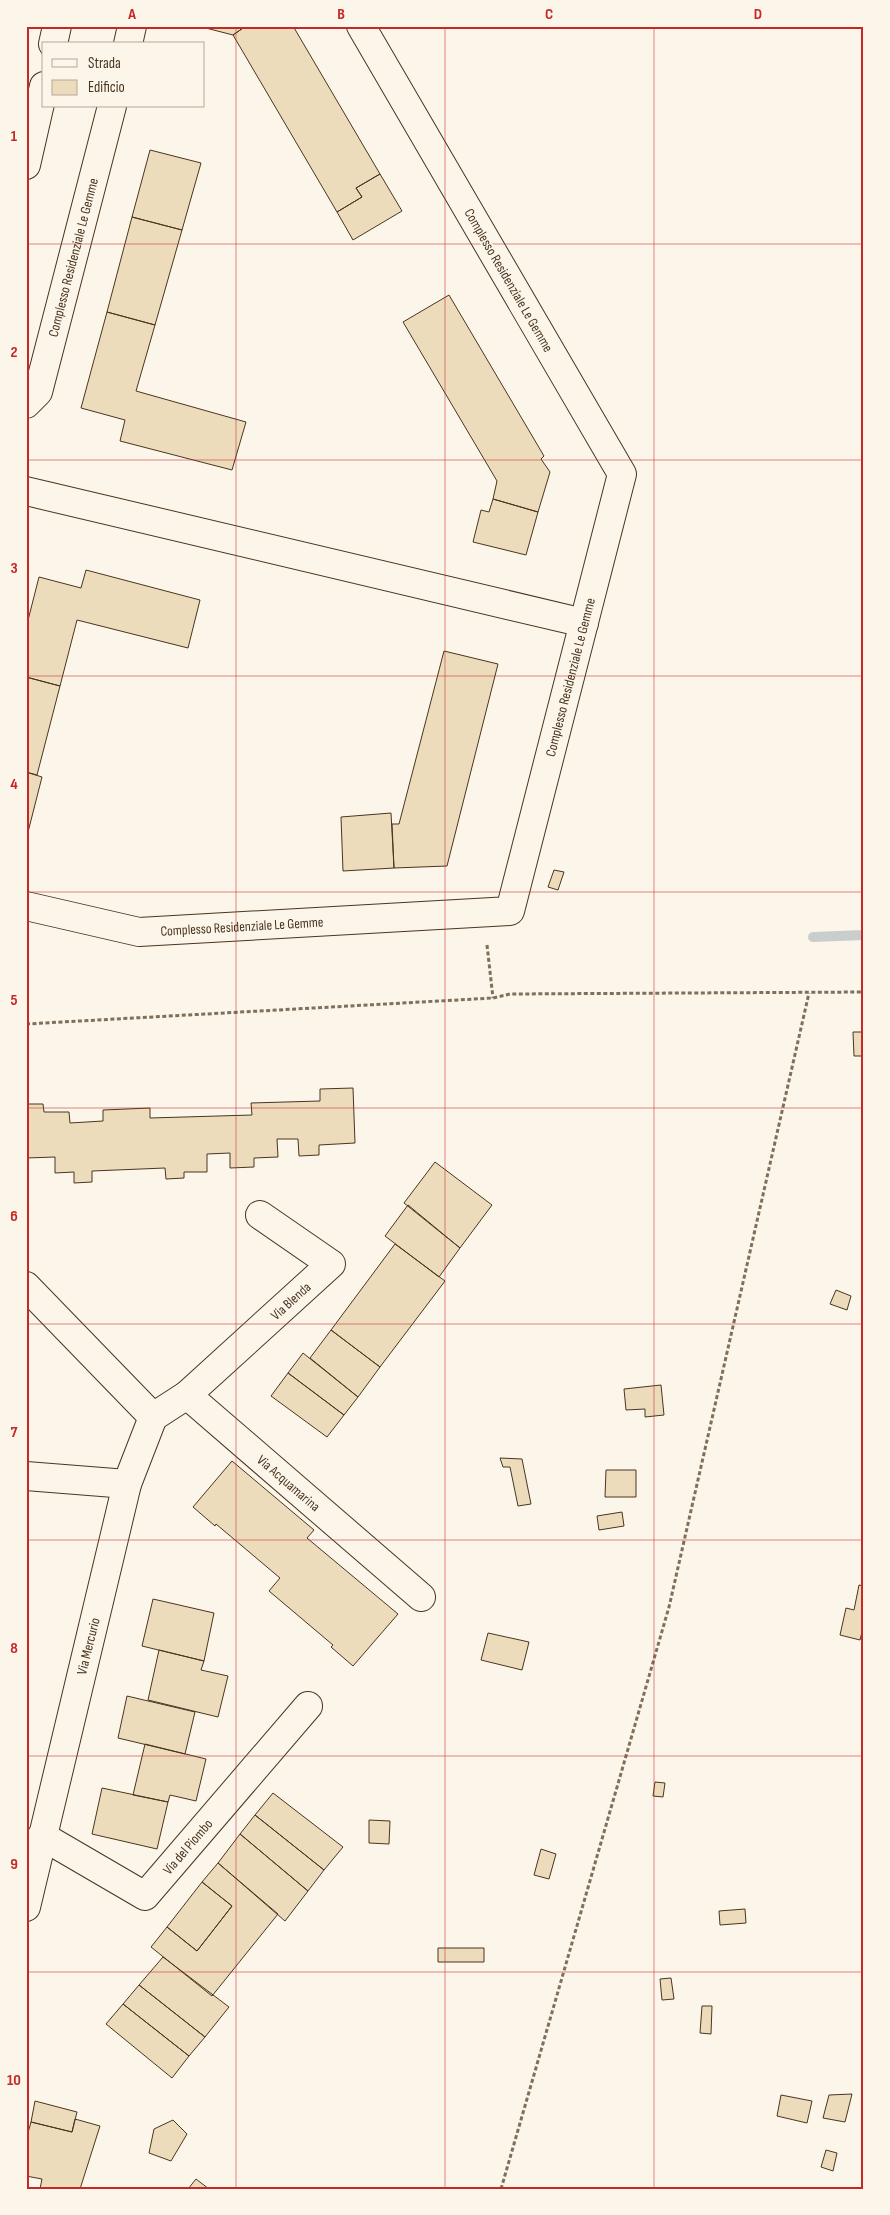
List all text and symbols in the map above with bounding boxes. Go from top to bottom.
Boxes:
text: A [127,5,136,24]
text: B [337,5,345,24]
text: C [545,5,553,24]
text: D [754,5,762,24]
legend [42,42,205,108]
text: Strada [88,54,121,73]
text: Edificio [88,78,125,97]
text: 1 [11,127,18,146]
street label: Complesso Residenziale Le Gemme [45,176,102,339]
street label: Complesso Residenziale Le Gemme [460,205,557,355]
text: 2 [10,343,18,362]
text: 3 [10,559,18,578]
street label: Complesso Residenziale Le Gemme [542,596,599,758]
text: 4 [10,775,18,794]
street label: Complesso Residenziale Le Gemme [160,914,324,940]
text: 5 [10,991,18,1010]
text: 6 [10,1207,18,1226]
street label: Via Blenda [267,1279,314,1324]
text: 7 [11,1423,18,1442]
street label: Via Acquamarina [253,1451,323,1515]
street label: Via Mercurio [73,1616,104,1676]
text: 8 [10,1639,18,1658]
street label: Via del Piombo [159,1815,216,1878]
text: 9 [10,1855,18,1874]
text: 10 [7,2071,21,2090]

